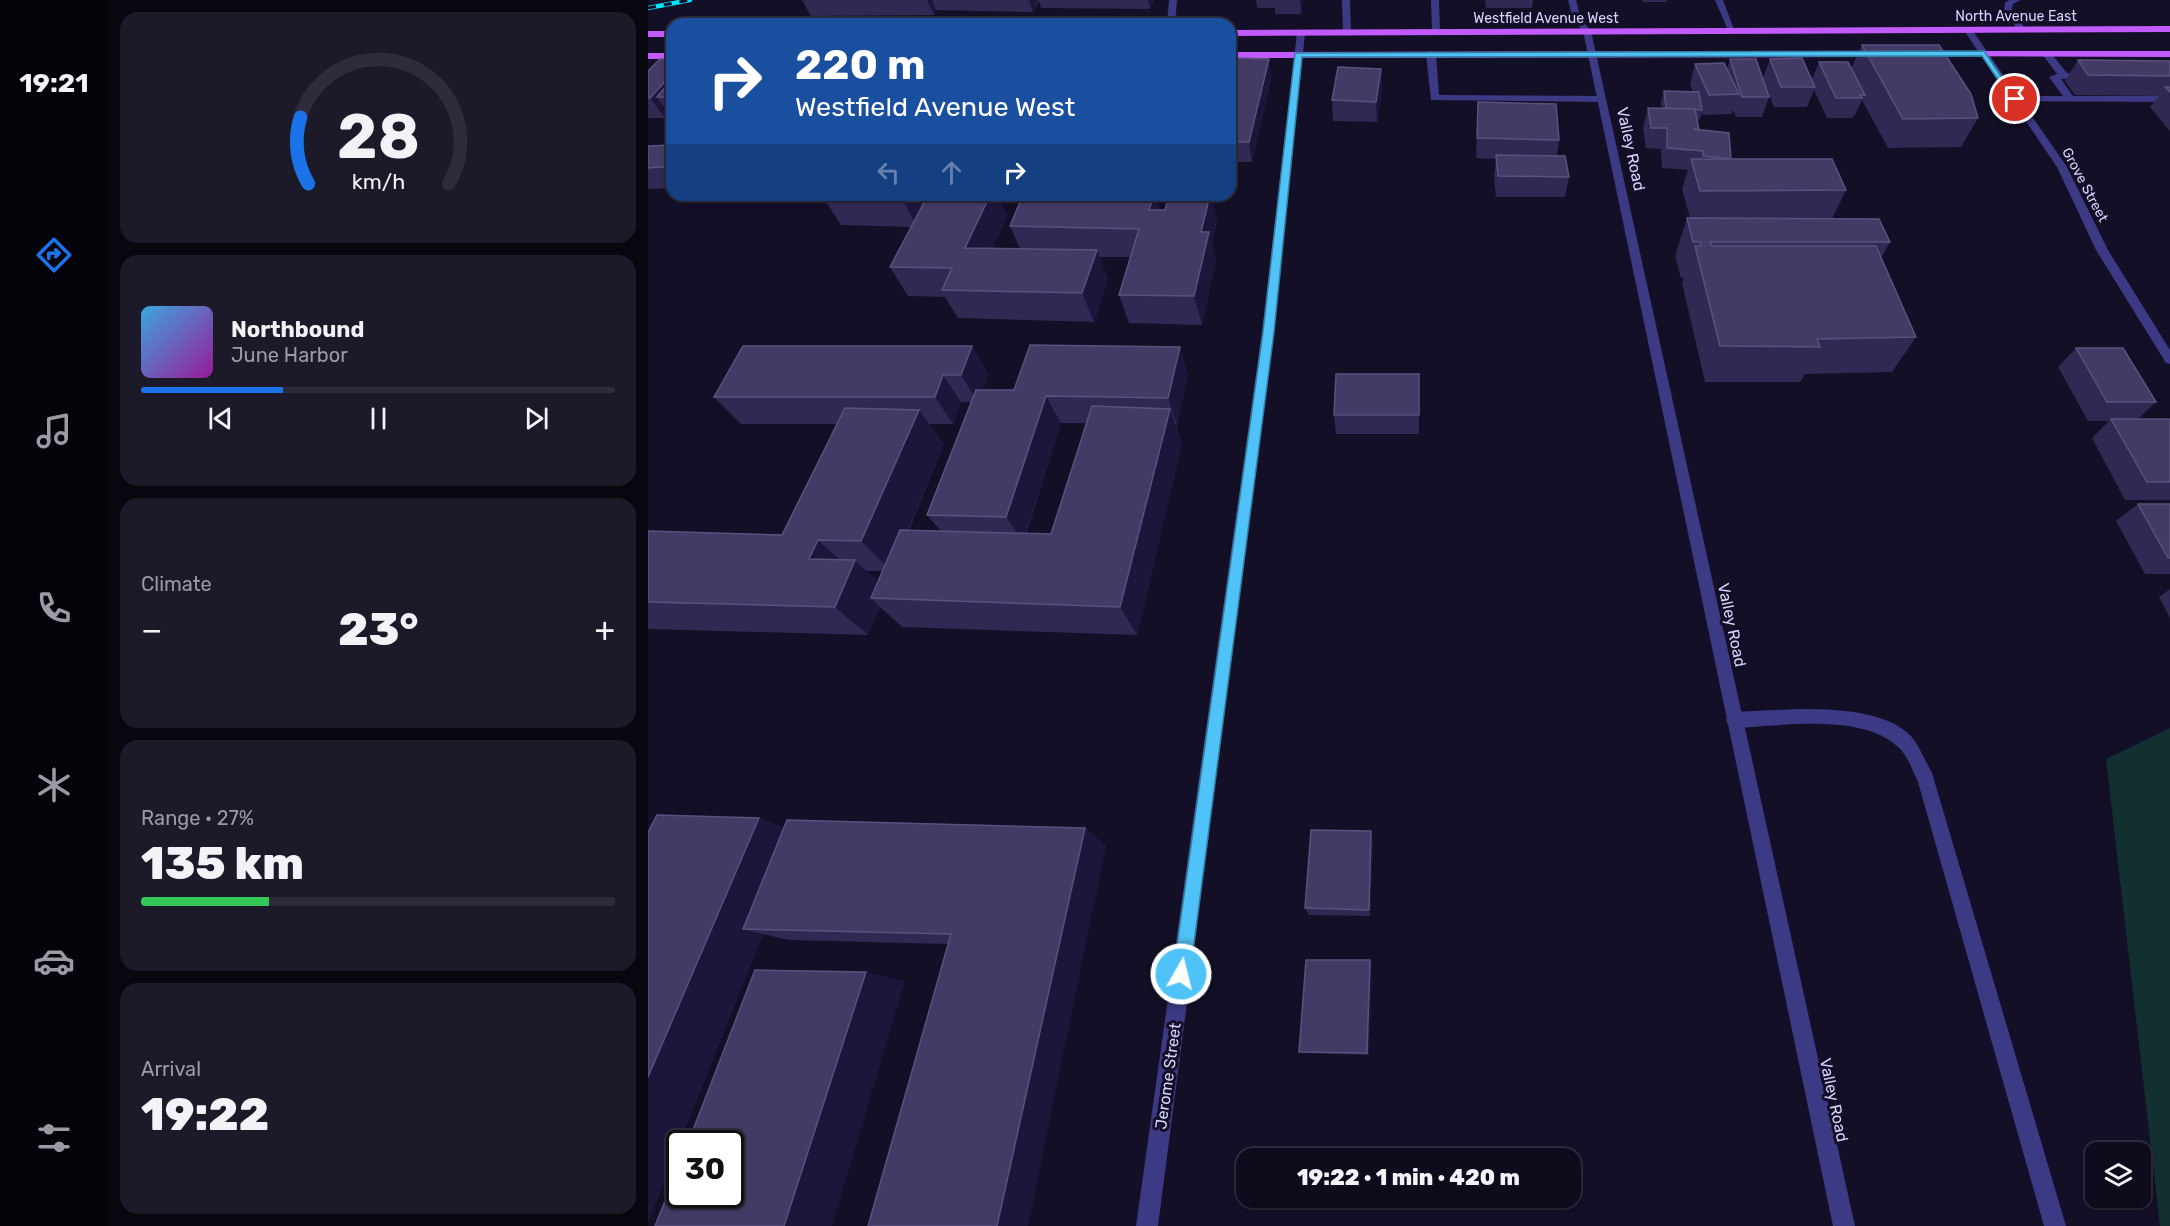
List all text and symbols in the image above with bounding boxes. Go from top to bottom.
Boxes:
street label: North Avenue East [1955,8,2077,25]
street label: Westfield Avenue West [1473,10,1619,27]
text: 220 m [795,40,926,90]
icon: right [696,42,774,120]
text: 19:21 [19,67,89,99]
pin [1989,73,2040,124]
icon: arrive [1998,82,2031,115]
text: Westfield Avenue West [795,91,1075,123]
text: 28 [337,101,419,175]
street label: Valley Road [1613,105,1649,193]
street label: Grove Street [2058,145,2112,226]
icon: left [872,156,905,189]
icon: ahead [935,156,968,189]
icon: right [998,156,1031,189]
text: km/h [351,170,405,195]
icon: directions [33,234,75,276]
text: Northbound [231,316,364,343]
text: June Harbor [231,343,348,367]
icon: previous [204,402,237,435]
icon: pause [362,402,395,435]
icon: next [520,402,553,435]
icon: music [33,410,75,452]
text: Climate [141,572,212,596]
street label: Valley Road [1714,581,1750,669]
icon: phone [33,587,75,629]
text: 23° [338,603,419,656]
text: − [141,610,162,649]
text: + [594,610,615,649]
icon: climate [33,764,75,806]
text: Range · 27% [141,806,254,830]
text: 135 km [141,837,304,890]
icon: car [33,940,75,982]
position arrow [1149,942,1213,1006]
street label: Jerome Street [1151,1021,1185,1131]
street label: Valley Road [1816,1056,1852,1144]
text: Arrival [141,1057,201,1081]
text: 19:22 [141,1088,269,1141]
icon: filters [33,1117,75,1159]
speed limit sign: 30 [666,1130,744,1208]
map controls [2085,1142,2151,1208]
button: layers [2085,1142,2151,1208]
text: 19:22 · 1 min · 420 m [1297,1164,1520,1191]

